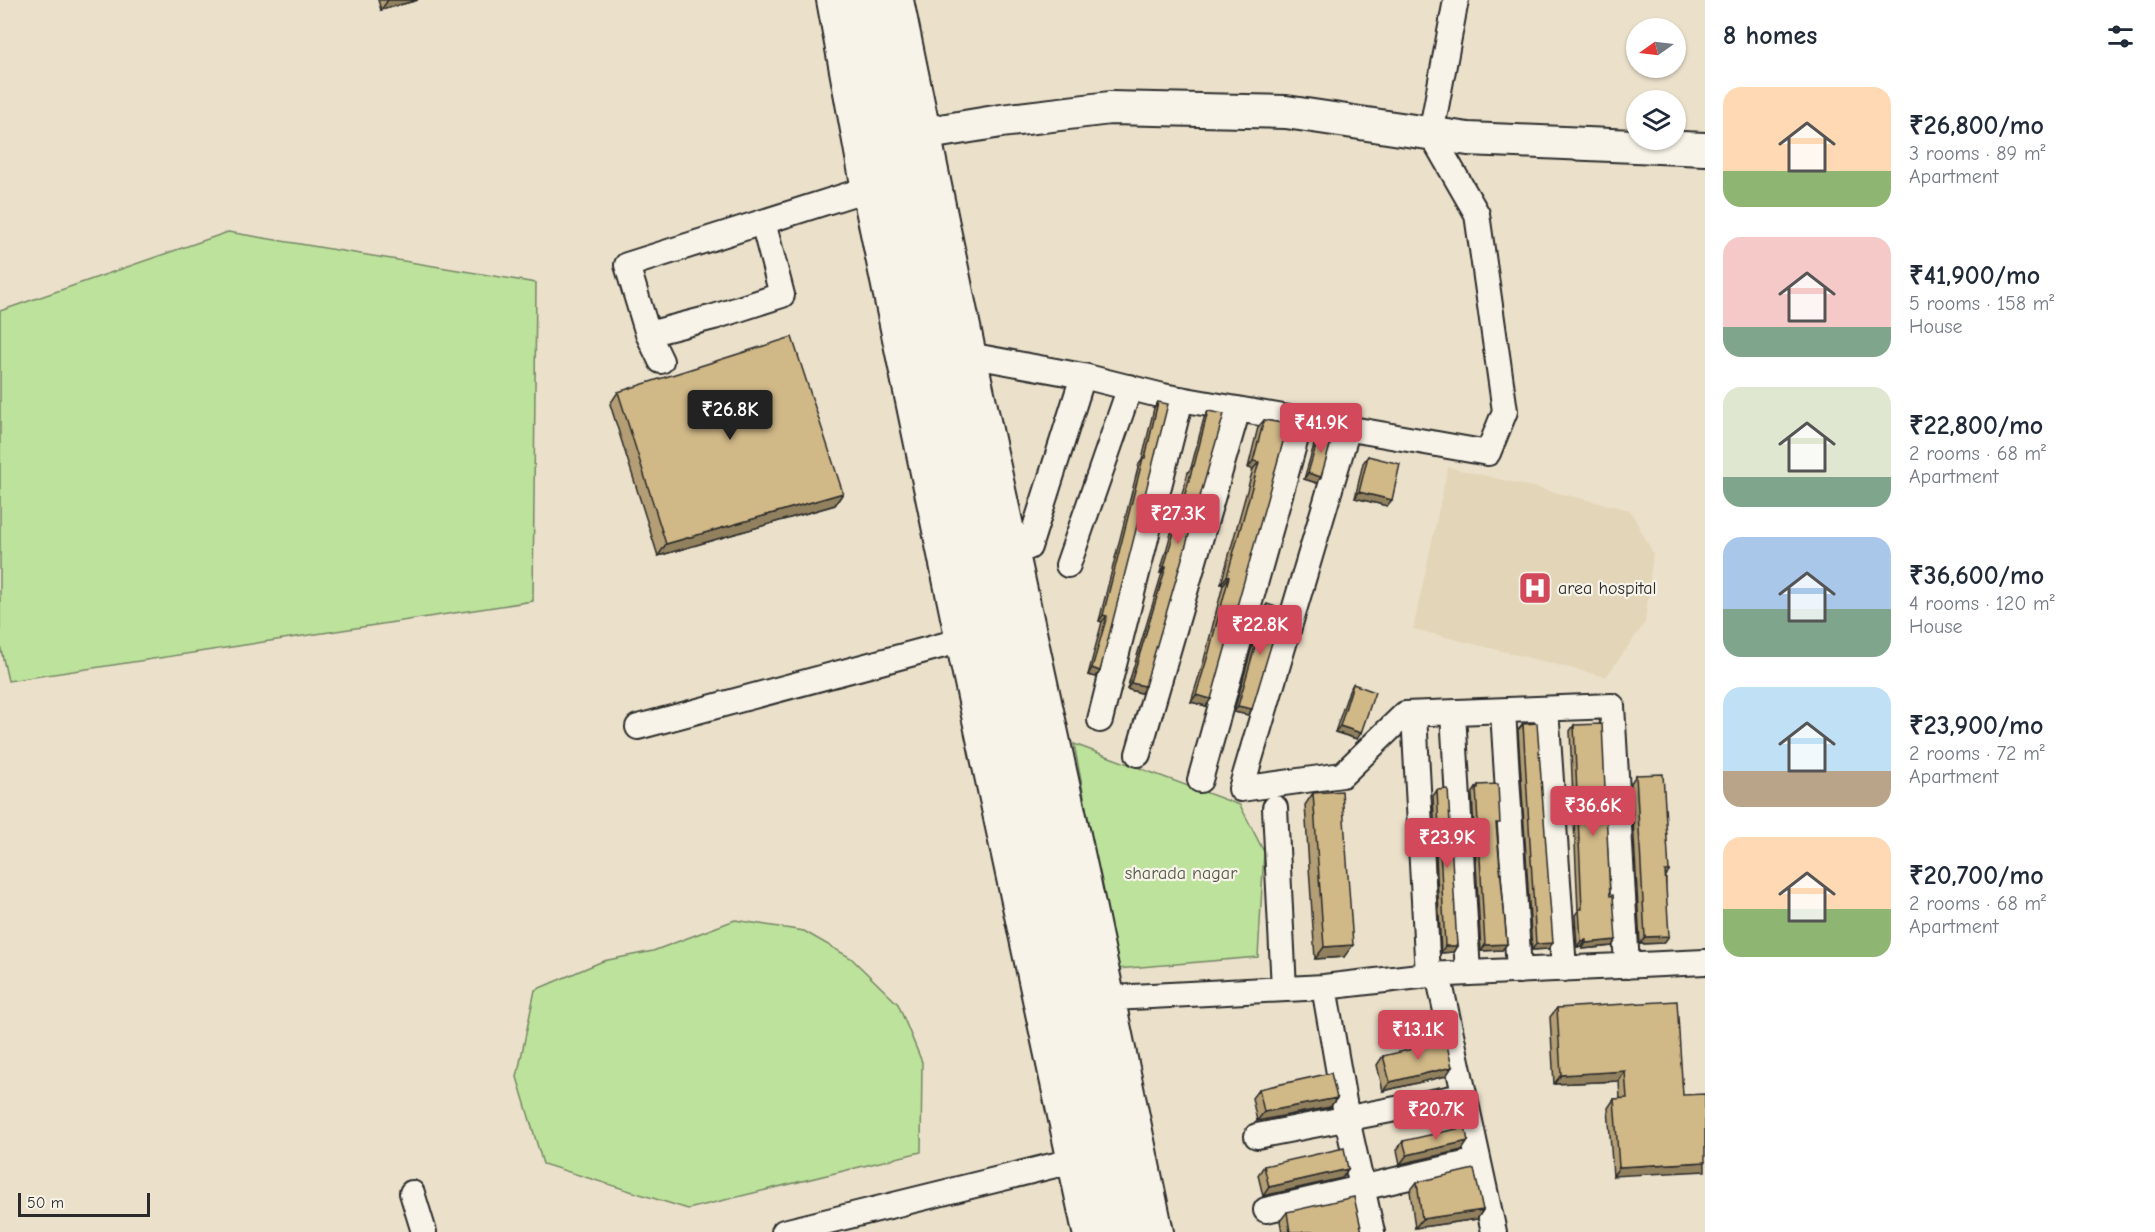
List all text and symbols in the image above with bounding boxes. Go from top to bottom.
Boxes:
north arrow [1626,18,1686,78]
map controls [1626,18,1686,150]
icon: filters [2104,20,2137,53]
text: 8 homes [1723,21,1817,51]
button: layers [1626,90,1686,150]
icon: home [1771,111,1843,183]
text: ₹26,800/mo [1909,111,2044,141]
text: 3 rooms · 89 m² [1909,142,2045,165]
text: Apartment [1909,165,1999,188]
icon: home [1771,261,1843,333]
text: ₹41,900/mo [1909,261,2040,291]
text: 5 rooms · 158 m² [1909,292,2054,315]
text: House [1909,315,1963,338]
pin: ₹26.8K [681,390,779,441]
text: ₹26.8K [702,398,758,421]
pin: ₹41.9K [1272,403,1370,454]
text: ₹41.9K [1294,411,1348,434]
icon: home [1771,411,1843,483]
text: ₹22,800/mo [1909,411,2043,441]
text: 2 rooms · 68 m² [1909,442,2046,465]
text: Apartment [1909,465,1999,488]
pin: ₹27.3K [1129,494,1227,545]
text: ₹27.3K [1151,502,1205,525]
icon: home [1771,561,1843,633]
text: ₹36,600/mo [1909,561,2044,591]
hospital icon: area hospital [1517,570,1553,606]
place label: area hospital [1558,578,1656,599]
text: 4 rooms · 120 m² [1909,592,2055,615]
pin: ₹22.8K [1211,605,1309,656]
text: ₹22.8K [1232,613,1288,636]
text: House [1909,615,1963,638]
icon: home [1771,711,1843,783]
text: ₹23,900/mo [1909,711,2043,741]
text: 2 rooms · 72 m² [1909,742,2045,765]
text: Apartment [1909,765,1999,788]
pin: ₹36.6K [1544,786,1642,837]
text: ₹36.6K [1564,794,1622,817]
pin: ₹23.9K [1398,818,1496,869]
text: ₹23.9K [1419,826,1475,849]
icon: home [1771,861,1843,933]
text: ₹20,700/mo [1909,861,2044,891]
park label: sharada nagar [1125,863,1238,884]
text: 2 rooms · 68 m² [1909,892,2046,915]
text: Apartment [1909,915,1999,938]
pin: ₹13.1K [1369,1010,1467,1061]
text: ₹13.1K [1392,1018,1444,1041]
pin: ₹20.7K [1387,1090,1485,1141]
text: ₹20.7K [1408,1098,1464,1121]
scale bar [18,1190,150,1218]
text: 50 m [27,1194,64,1212]

